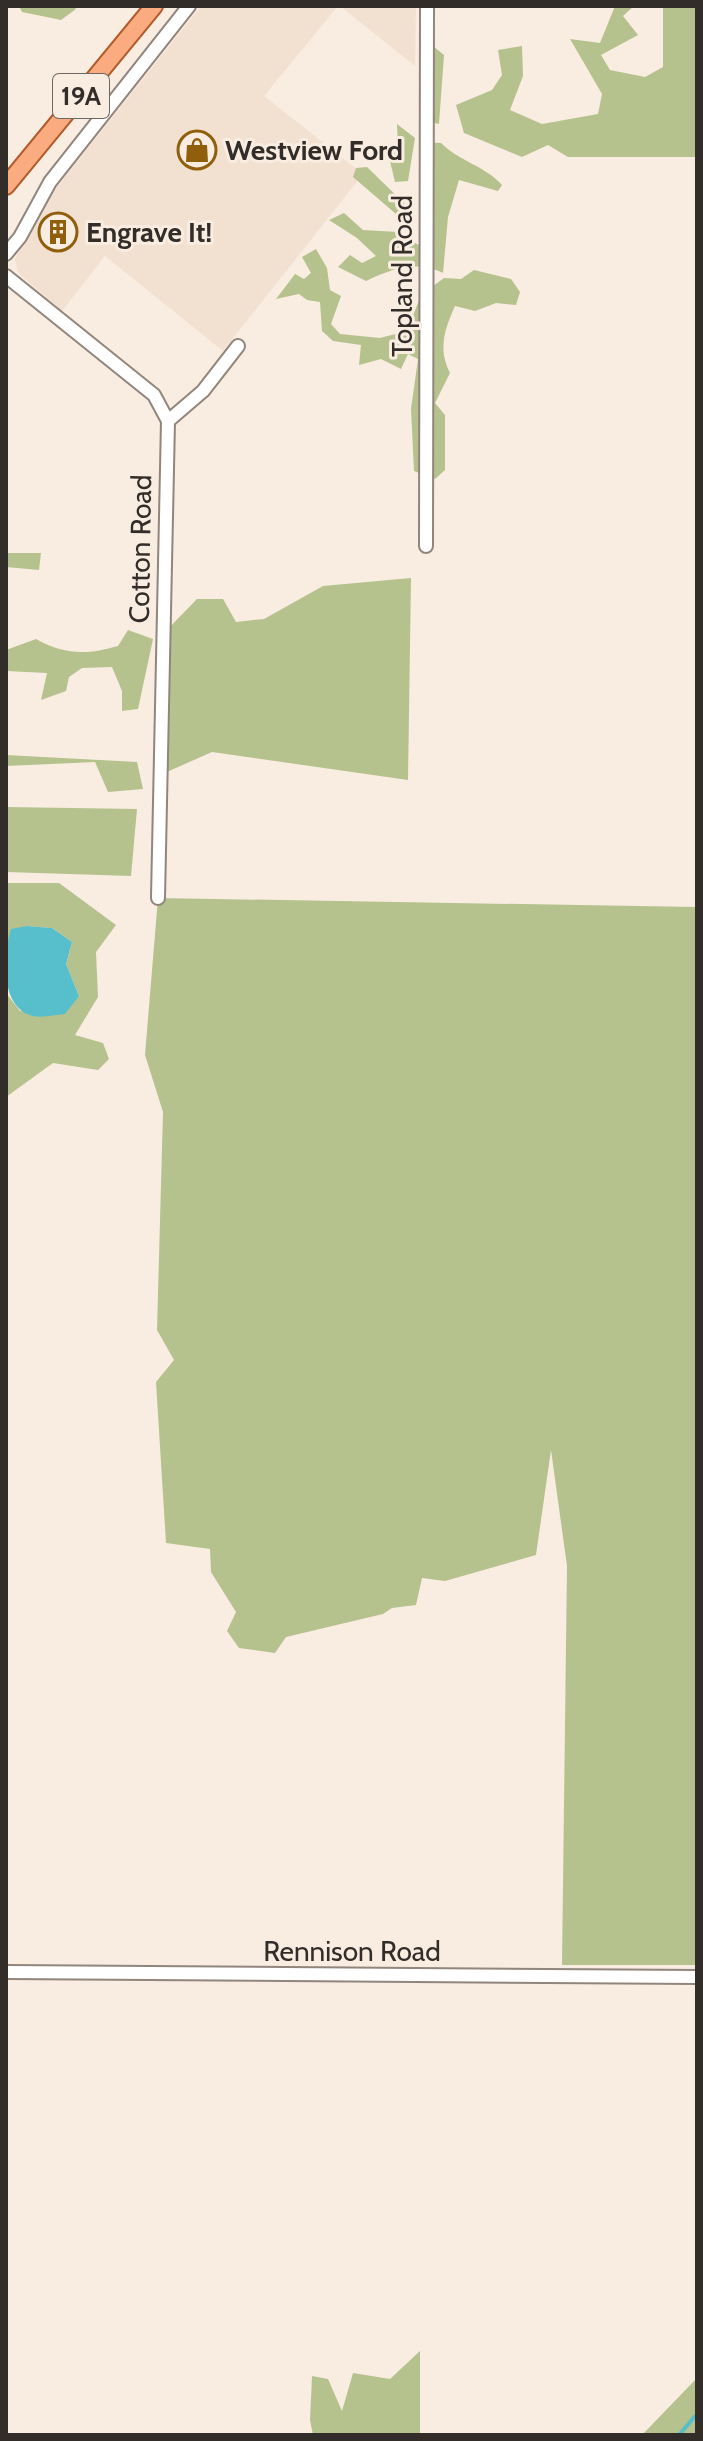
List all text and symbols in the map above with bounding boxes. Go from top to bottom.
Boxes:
road number: 19A [53,74,109,118]
shop icon: Westview Ford [176,129,218,171]
place label: Westview Ford [225,133,403,167]
street label: Topland Road [385,195,419,357]
building icon: Engrave It! [37,211,79,253]
place label: Engrave It! [86,215,212,249]
street label: Cotton Road [122,474,158,624]
street label: Rennison Road [263,1934,441,1968]

